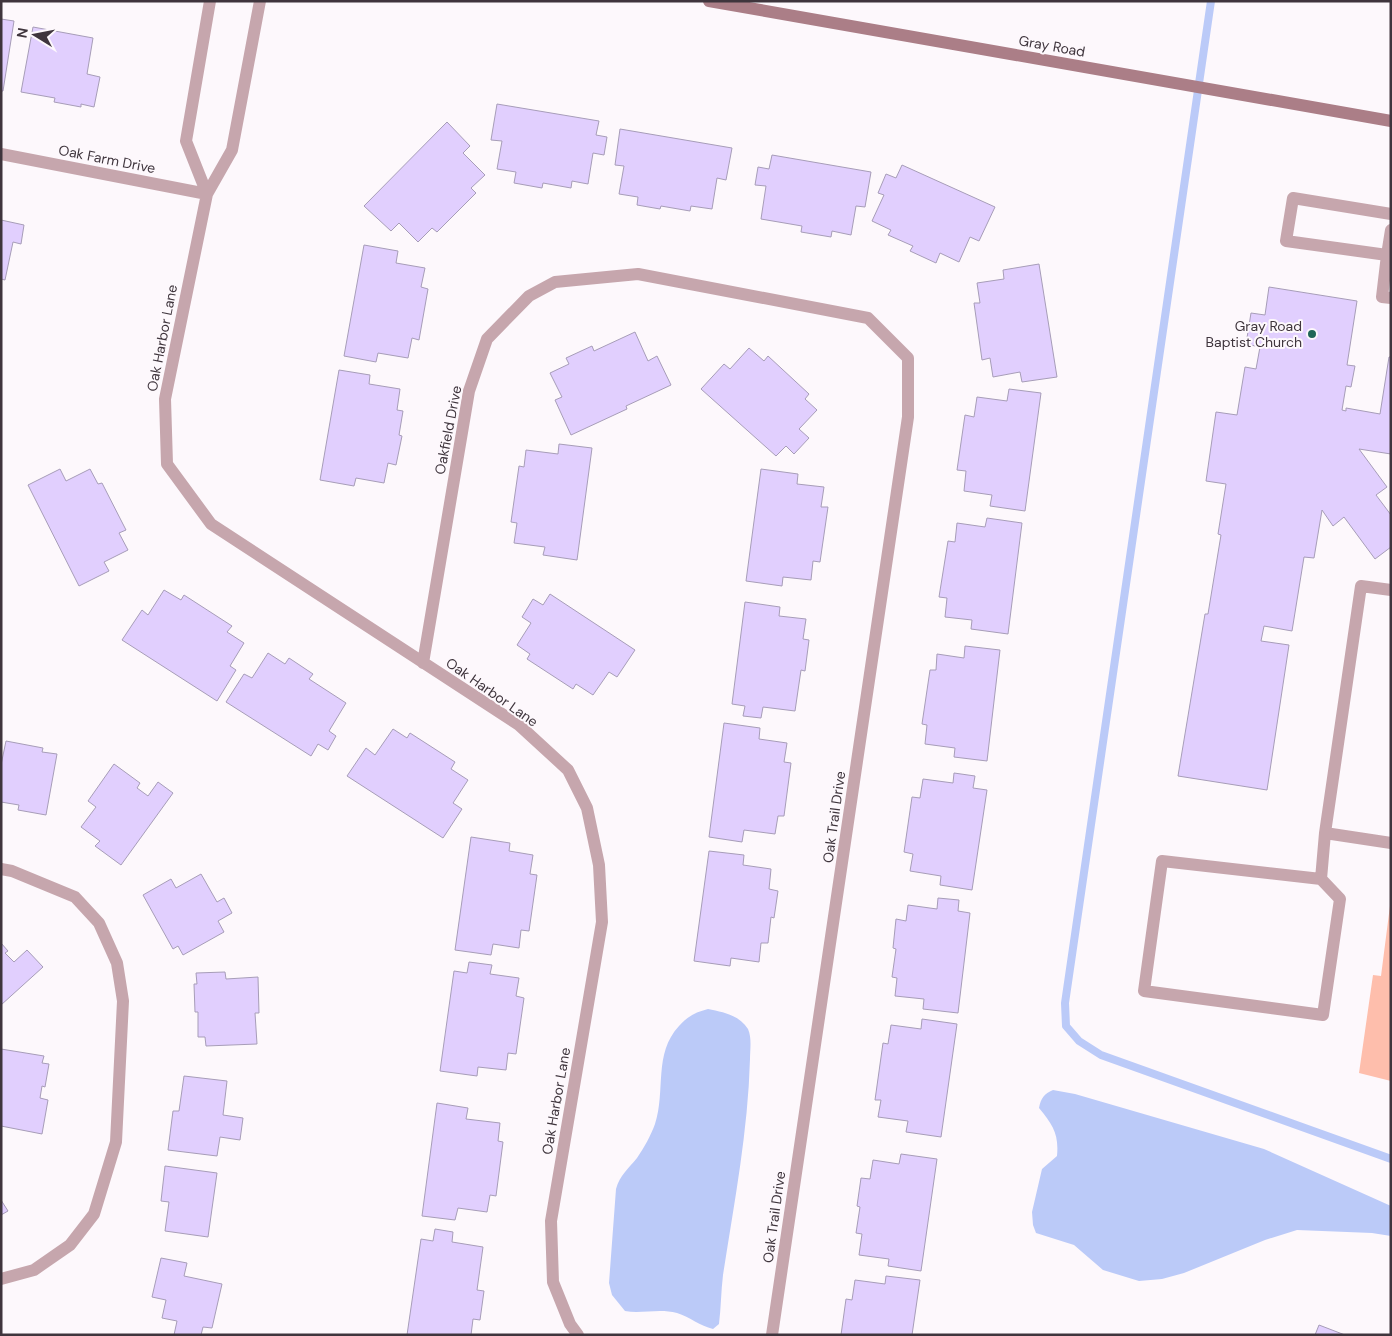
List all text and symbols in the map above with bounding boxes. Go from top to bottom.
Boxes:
north arrow [10,10,60,60]
text: N [12,26,32,39]
street label: Gray Road [1017,31,1087,61]
street label: Oak Farm Drive [57,141,157,177]
street label: Oak Harbor Lane [143,283,181,393]
place label: Gray Road Baptist Church [1206,317,1302,351]
marker: Gray Road Baptist Church [1306,328,1318,340]
street label: Oakfield Drive [431,384,465,476]
street label: Oak Harbor Lane [442,654,542,731]
street label: Oak Trail Drive [819,770,849,864]
street label: Oak Harbor Lane [538,1046,574,1156]
street label: Oak Trail Drive [759,1170,789,1264]

